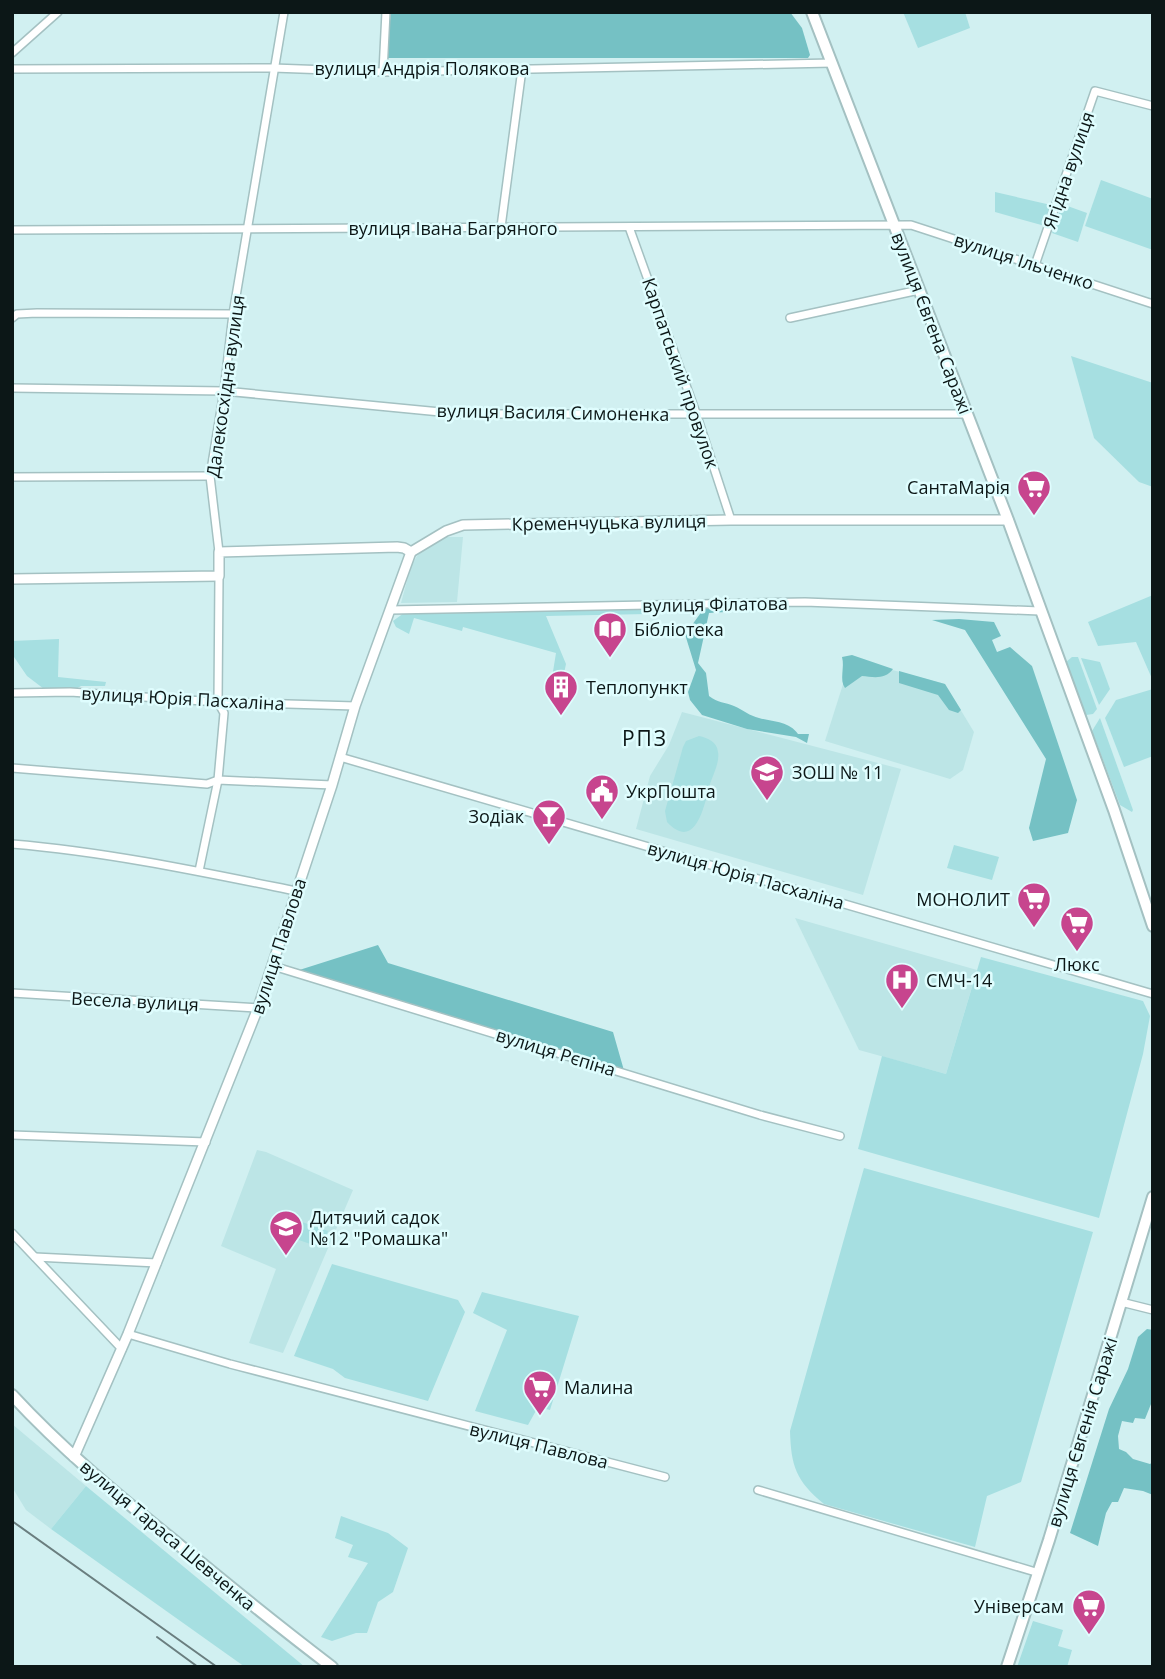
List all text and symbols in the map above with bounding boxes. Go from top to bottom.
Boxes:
street label: вулиця Андрія Полякова [315,56,530,80]
street label: Ягідна вулиця [1037,108,1099,232]
street label: вулиця Івана Багряного [348,216,558,240]
street label: вулиця Ільченко [951,227,1097,295]
street label: вулиця Євгена Саражі [886,229,978,417]
street label: Карпатський провулок [637,274,725,472]
street label: Далекосхідна вулиця [200,293,250,479]
street label: вулиця Василя Симоненка [436,398,670,426]
supermarket icon: СантаМарія [1015,468,1053,517]
place label: СантаМарія [907,475,1010,499]
street label: Кременчуцька вулиця [511,508,707,536]
street label: вулиця Філатова [642,591,788,617]
library icon: Бібліотека [591,610,629,659]
place label: Бібліотека [634,617,724,641]
building icon: Теплопункт [542,668,580,717]
place label: Теплопункт [586,675,688,699]
street label: вулиця Юрія Пасхаліна [81,681,285,715]
district label: РПЗ [622,724,668,752]
school or university icon: ЗОШ № 11 [748,753,786,802]
place label: ЗОШ № 11 [792,760,883,784]
public building icon: УкрПошта [583,772,621,821]
place label: УкрПошта [626,779,716,803]
bar icon: Зодіак [530,797,568,846]
place label: Зодіак [468,804,525,828]
street label: вулиця Юрія Пасхаліна [645,835,847,915]
street label: вулиця Павлова [245,875,311,1017]
supermarket icon: МОНОЛИТ [1015,880,1053,929]
place label: МОНОЛИТ [916,887,1010,911]
supermarket icon: Люкс [1058,904,1096,953]
place label: Люкс [1054,952,1100,976]
hospital icon: СМЧ-14 [883,961,921,1010]
place label: СМЧ-14 [926,968,992,992]
street label: Весела вулиця [71,986,199,1016]
street label: вулиця Рєпіна [493,1022,619,1082]
place label: Дитячий садок №12 "Ромашка" [310,1205,448,1250]
school or university icon: Дитячий садок №12 "Ромашка" [267,1208,305,1257]
street label: вулиця Євгенія Саражі [1042,1334,1122,1530]
supermarket icon: Малина [521,1368,559,1417]
place label: Малина [564,1375,633,1399]
street label: вулиця Павлова [467,1416,611,1474]
street label: вулиця Тараса Шевченка [75,1454,261,1616]
supermarket icon: Універсам [1070,1587,1108,1636]
place label: Універсам [974,1594,1064,1618]

